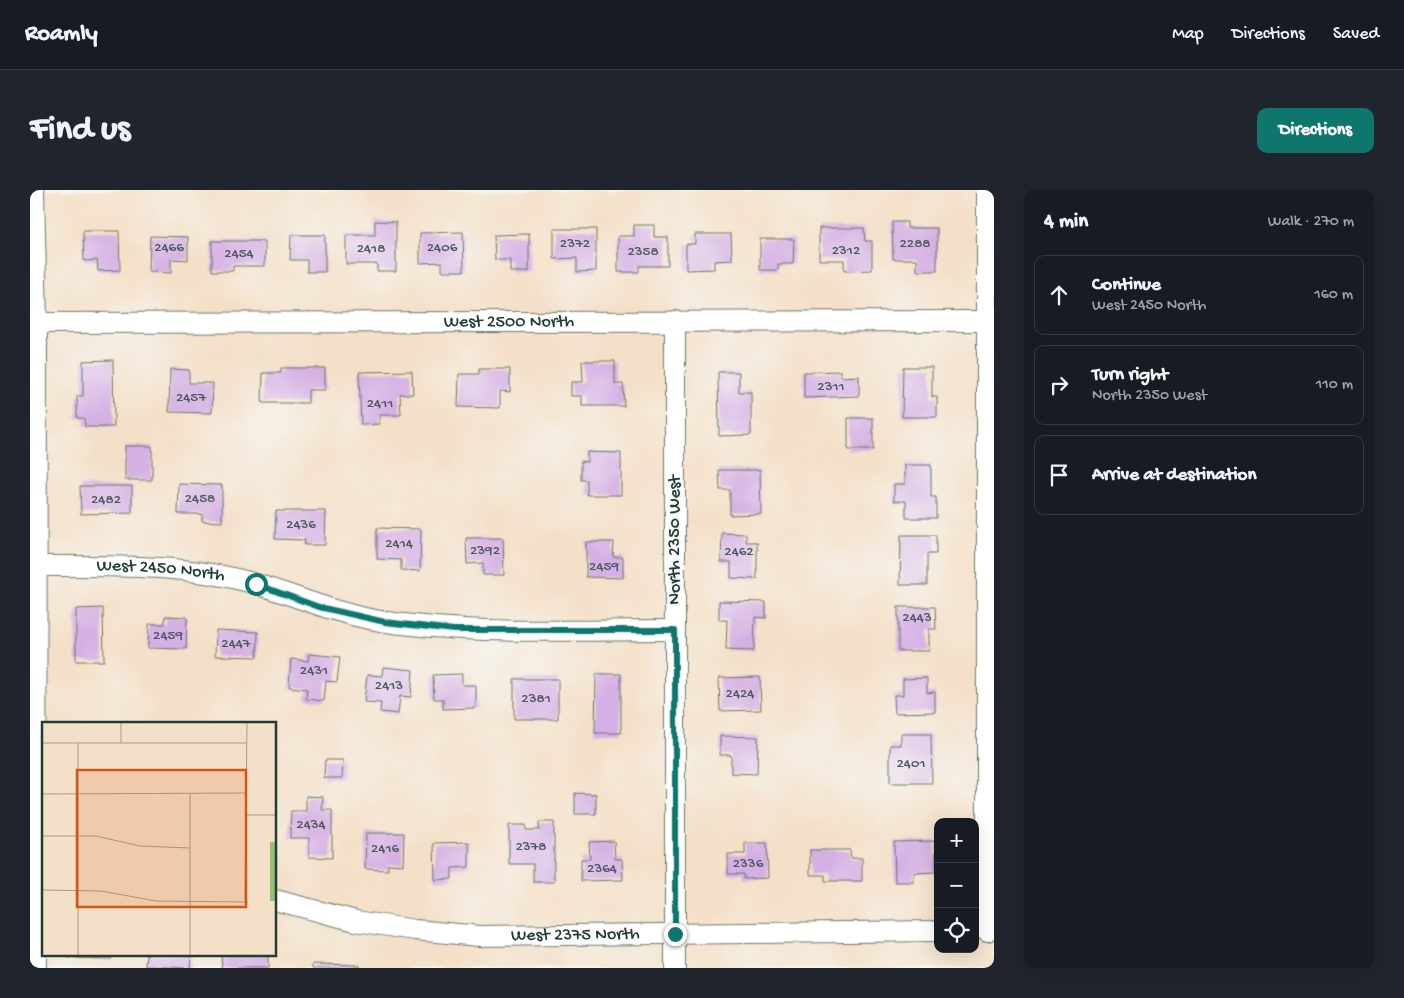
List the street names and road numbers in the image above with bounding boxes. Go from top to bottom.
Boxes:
street label: West 2500 North [444,311,575,333]
street label: North 2350 West [665,474,686,605]
street label: West 2450 North [97,555,227,587]
street label: West 2375 North [511,924,640,946]

